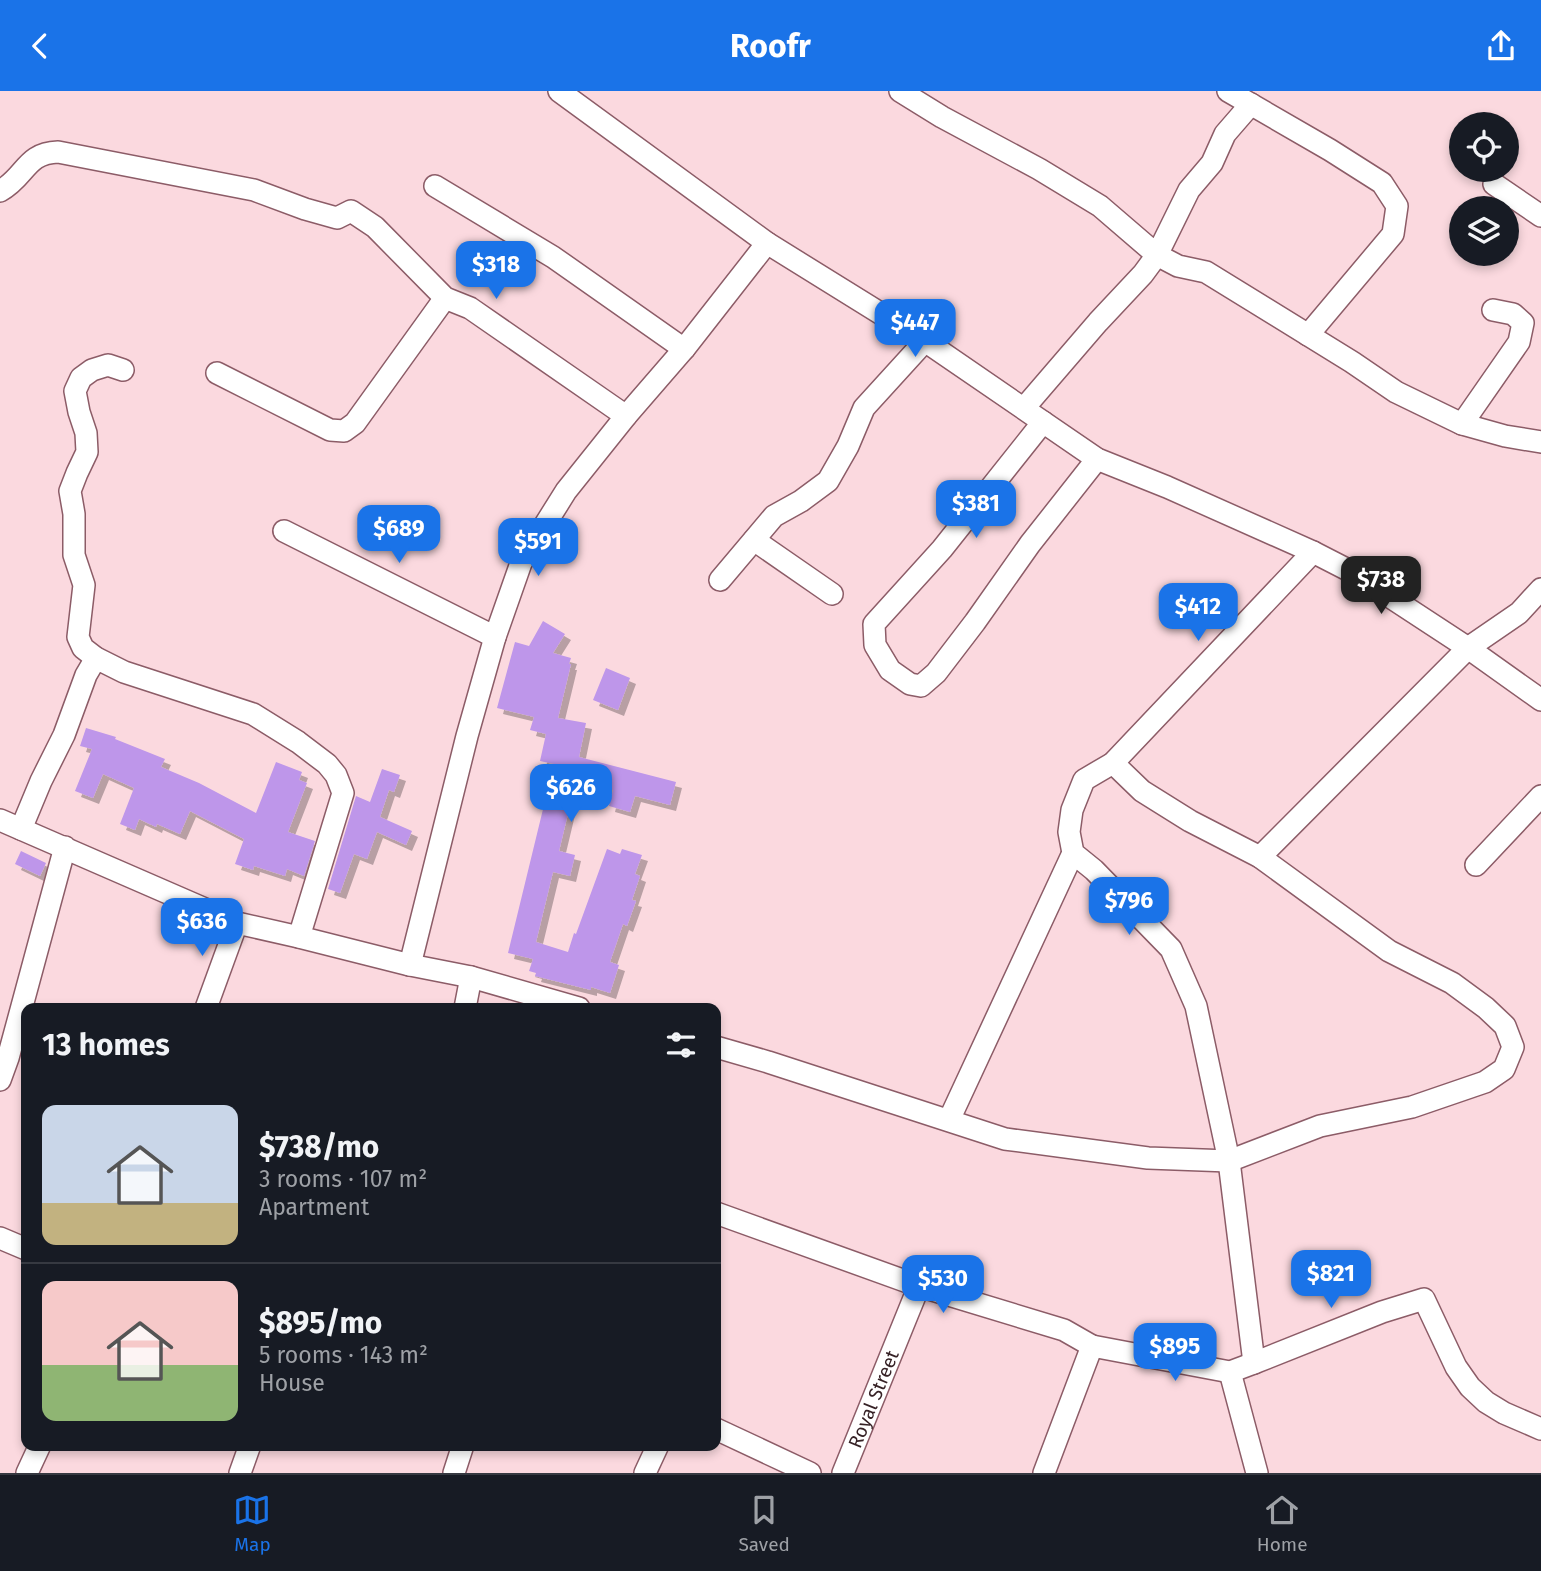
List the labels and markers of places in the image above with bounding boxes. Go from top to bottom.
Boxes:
pin: $318 [455,241,537,301]
pin: $447 [874,299,956,359]
pin: $381 [935,481,1017,540]
pin: $689 [358,505,440,565]
pin: $591 [497,519,579,578]
pin: $738 [1340,557,1422,616]
pin: $412 [1157,583,1239,643]
pin: $626 [530,765,612,824]
pin: $796 [1088,877,1170,937]
pin: $636 [161,899,243,958]
pin: $821 [1290,1251,1372,1310]
pin: $530 [902,1255,984,1315]
pin: $895 [1134,1323,1216,1383]

